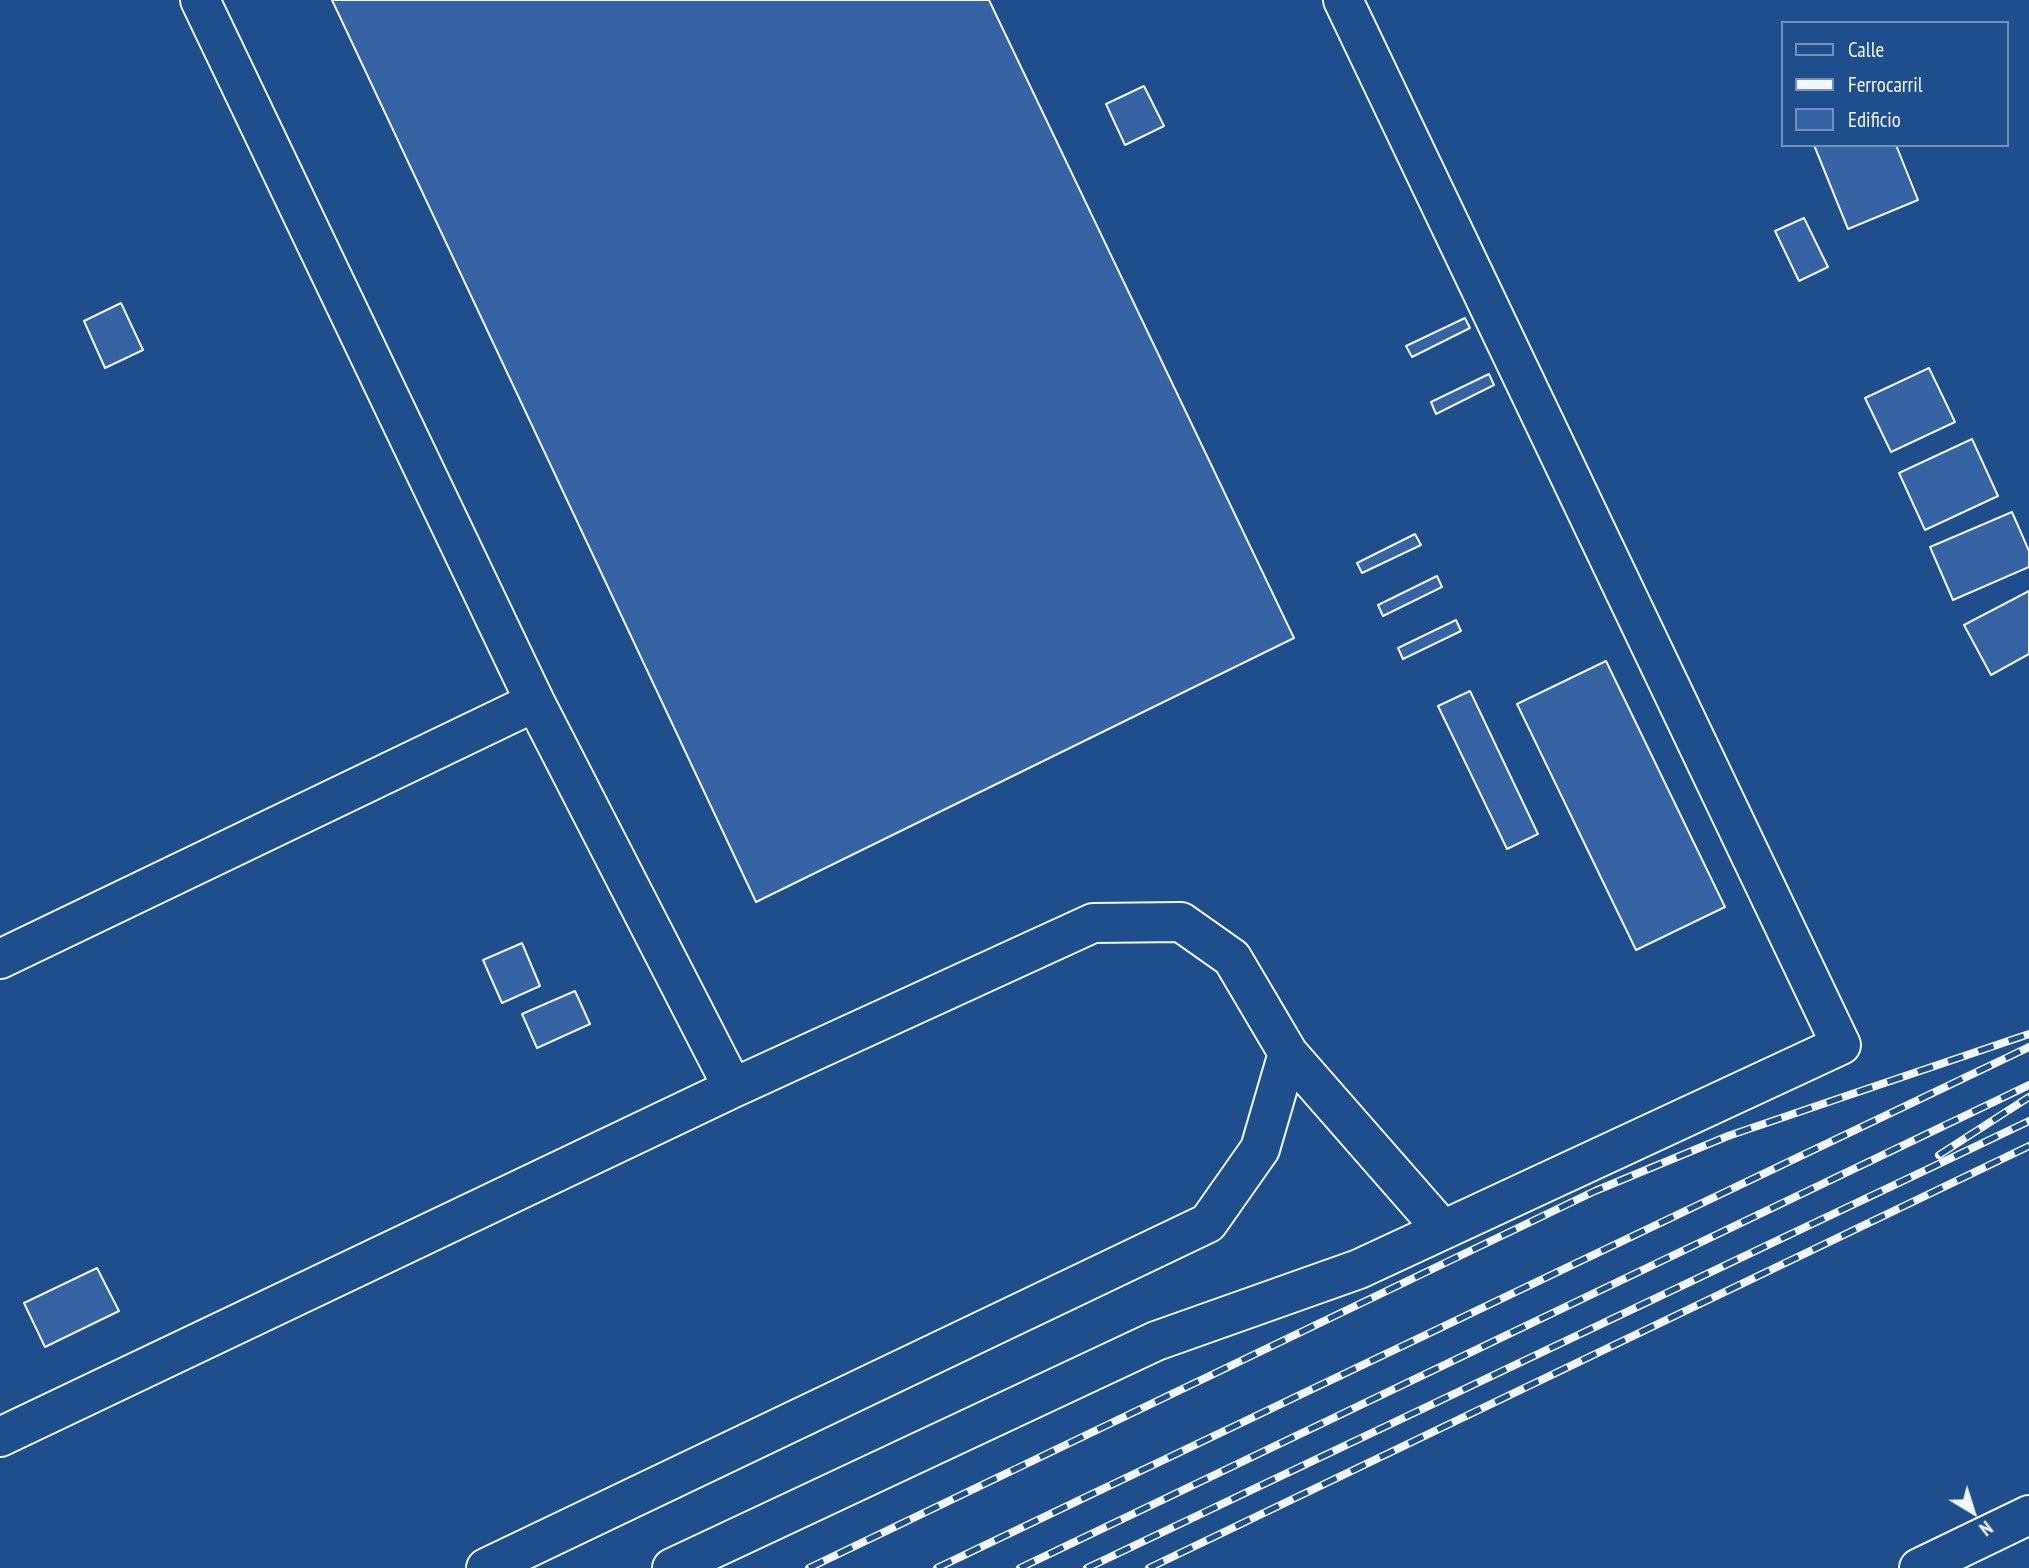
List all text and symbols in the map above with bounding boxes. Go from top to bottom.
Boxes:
legend [1780,21,2008,147]
text: Calle [1848,36,1884,63]
text: Ferrocarril [1848,71,1923,98]
text: Edificio [1848,106,1901,133]
north arrow [1938,1477,2008,1547]
text: N [1975,1516,1997,1541]

